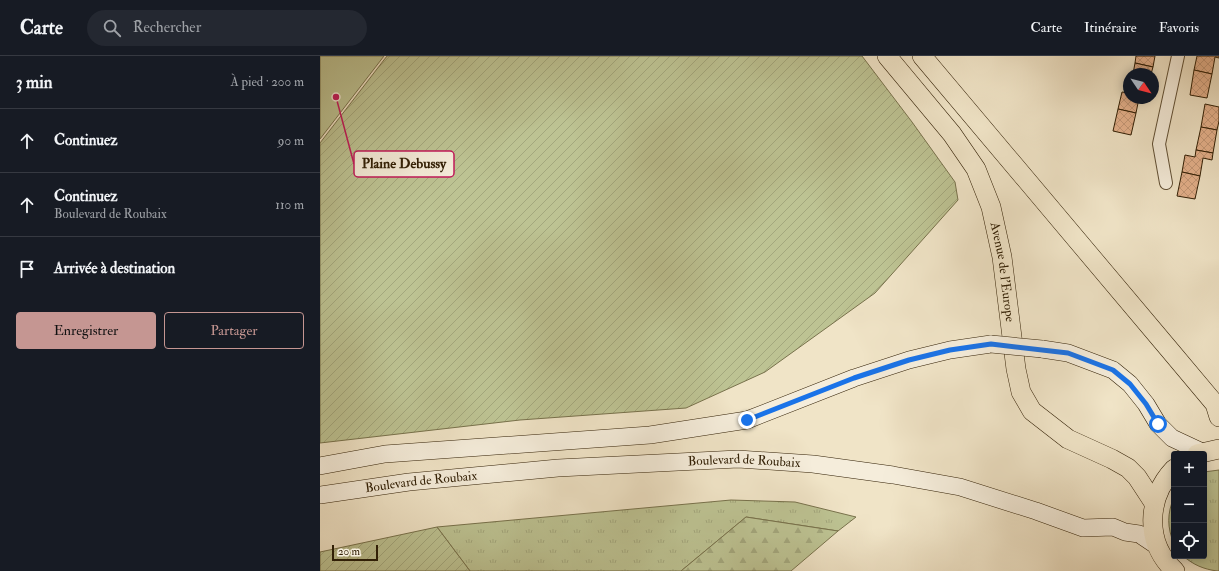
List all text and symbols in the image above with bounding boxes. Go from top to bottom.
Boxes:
search box [87,10,367,46]
text: Carte [20,16,63,40]
icon: search [101,17,123,39]
text: Rechercher [133,18,201,37]
text: Carte [1031,19,1062,36]
text: Itinéraire [1084,19,1137,36]
text: Favoris [1159,19,1199,36]
north arrow [1123,68,1159,104]
text: 3 min [16,72,53,93]
text: À pied · 200 m [230,74,304,90]
icon: ahead [16,130,38,152]
text: Continuez [54,131,118,150]
text: 90 m [278,133,304,149]
callout: Plaine Debussy [354,151,454,177]
text: Plaine Debussy [362,155,447,173]
text: Continuez [54,187,118,206]
icon: ahead [16,194,38,216]
text: 110 m [275,197,304,213]
text: Boulevard de Roubaix [54,206,167,222]
street label: Avenue de l'Europe [986,220,1018,323]
icon: arrive [16,258,38,280]
text: Arrivée à destination [54,259,175,278]
button: Enregistrer [16,312,156,349]
button: Partager [164,312,304,349]
route end [738,411,756,429]
route start [1149,415,1167,433]
street label: Boulevard de Roubaix [687,451,801,471]
map controls [1171,451,1207,559]
button: + [1171,451,1207,487]
street label: Boulevard de Roubaix [364,468,478,496]
button: − [1171,487,1207,523]
button: locate [1171,523,1207,559]
scale bar [332,543,378,562]
text: 20 m [338,545,360,558]

